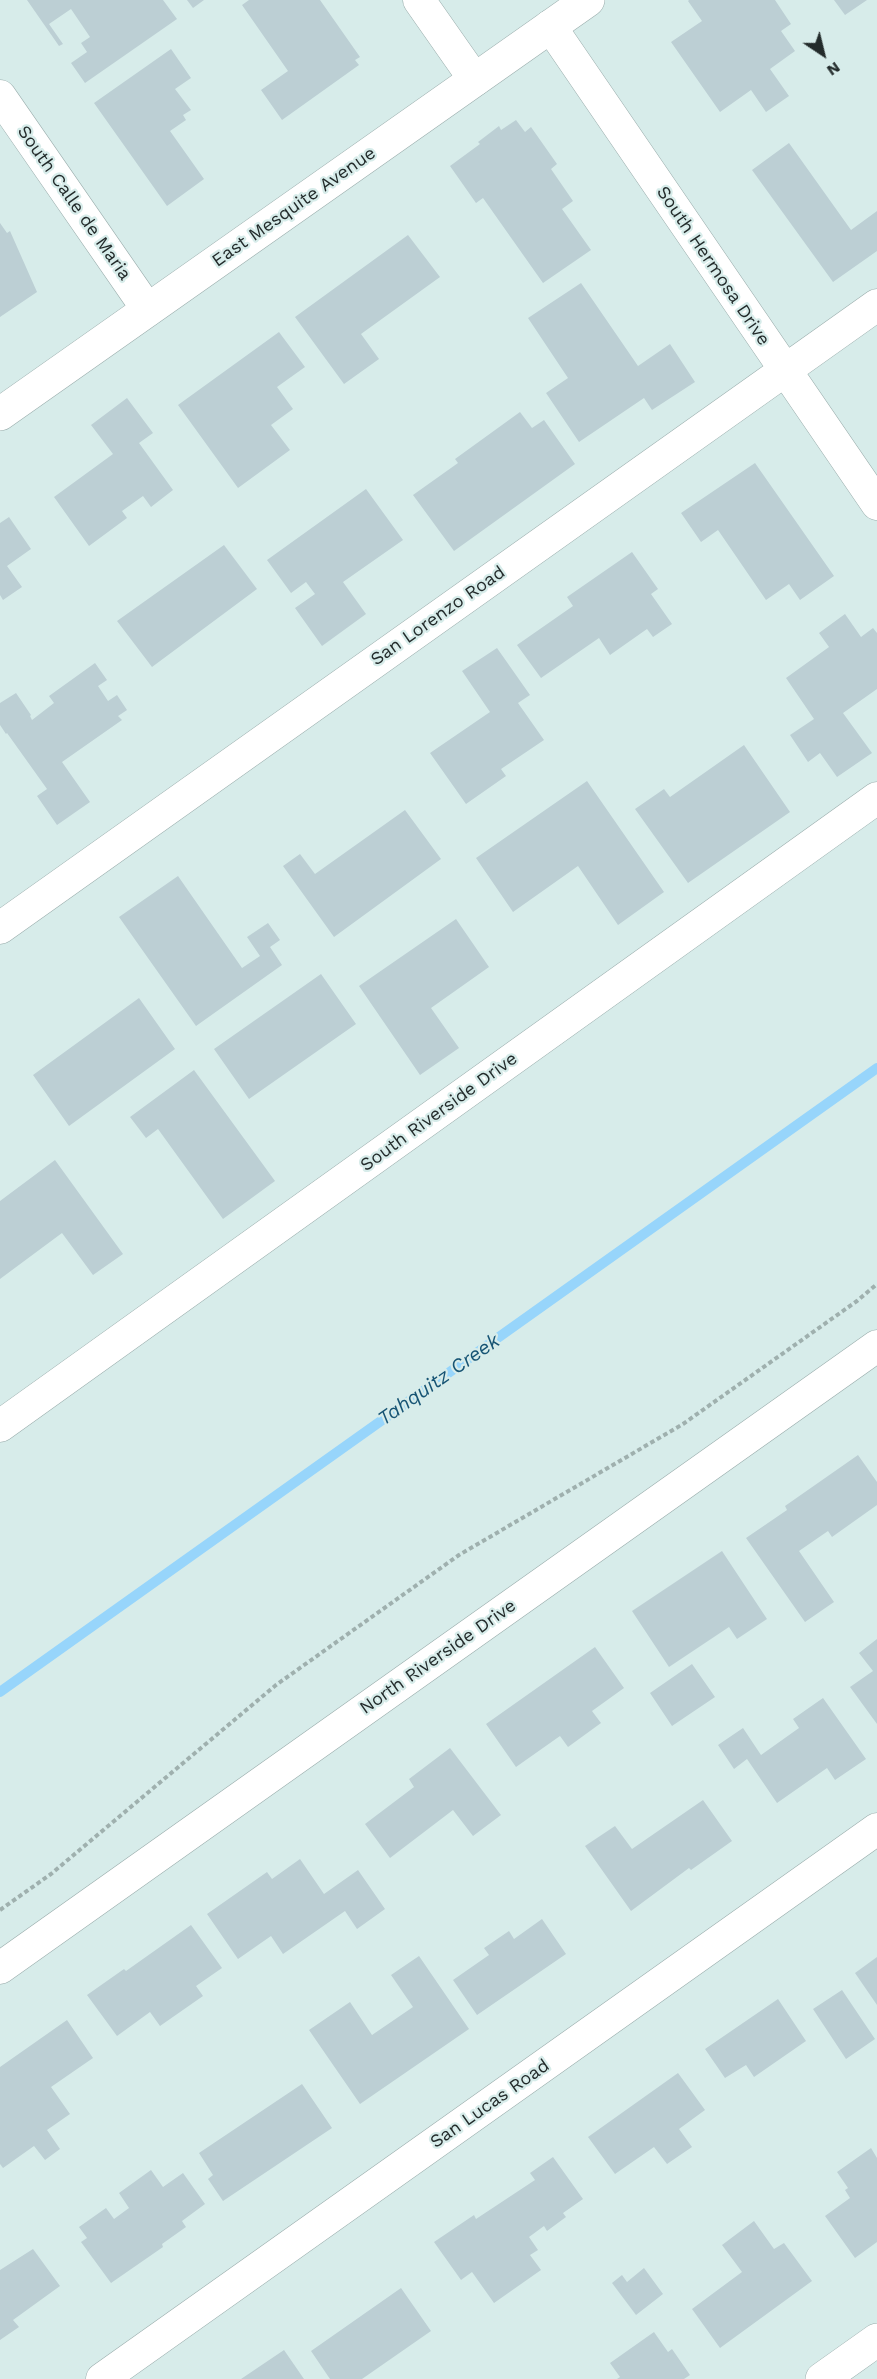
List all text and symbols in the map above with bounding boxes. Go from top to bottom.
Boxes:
north arrow [793,24,853,84]
text: N [823,58,844,80]
street label: South Calle de Maria [12,121,136,285]
street label: East Mesquite Avenue [208,142,380,272]
street label: South Hermosa Drive [652,182,774,350]
street label: San Lorenzo Road [367,562,509,670]
street label: South Riverside Drive [356,1048,522,1176]
water label: Tahquitz Creek [373,1329,505,1431]
street label: North Riverside Drive [356,1595,520,1719]
street label: San Lucas Road [426,2055,554,2153]

